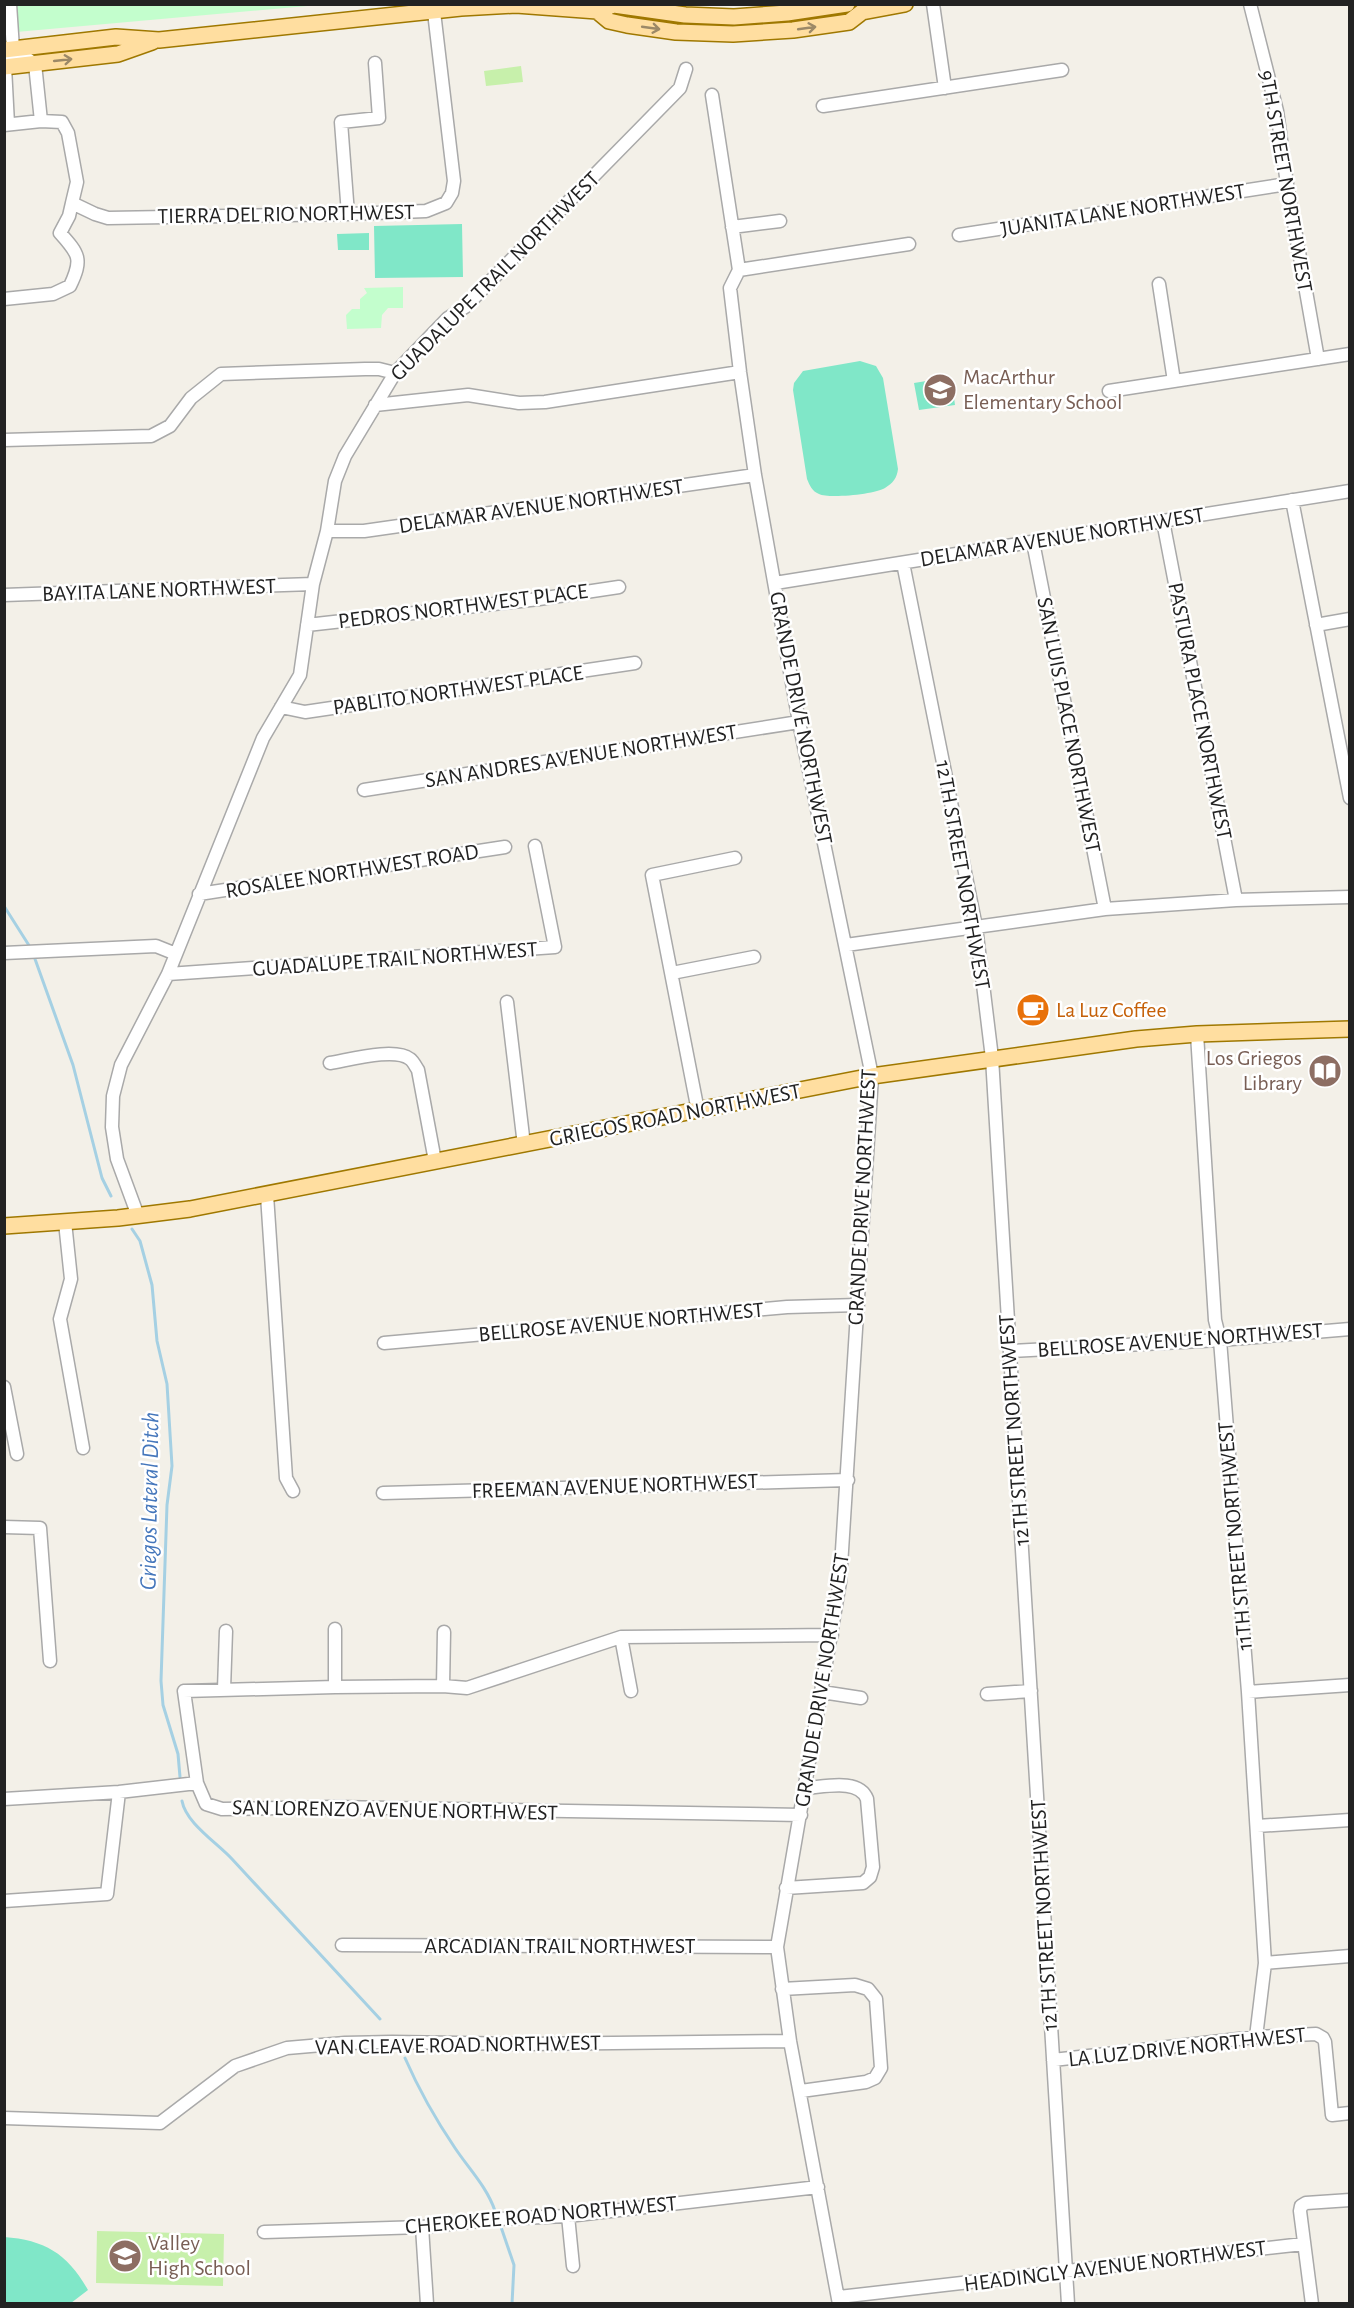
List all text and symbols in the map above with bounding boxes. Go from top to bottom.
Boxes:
one-way arrow [640,23,660,34]
one-way arrow [797,23,816,34]
one-way arrow [52,55,72,66]
street label: 9TH STREET NORTHWEST [1256,68,1316,294]
street label: GUADALUPE TRAIL NORTHWEST [386,167,604,385]
street label: JUANITA LANE NORTHWEST [999,180,1247,240]
street label: TIERRA DEL RIO NORTHWEST [157,201,415,227]
place label: MacArthur Elementary School [963,366,1123,413]
school or university icon: MacArthur Elementary School [922,372,958,408]
street label: DELAMAR AVENUE NORTHWEST [397,475,685,537]
street label: DELAMAR AVENUE NORTHWEST [918,504,1206,570]
street label: BAYITA LANE NORTHWEST [42,575,277,605]
street label: PEDROS NORTHWEST PLACE [337,580,590,632]
street label: PASTURA PLACE NORTHWEST [1164,581,1236,842]
street label: GRANDE DRIVE NORTHWEST [766,590,836,846]
street label: SAN LUIS PLACE NORTHWEST [1033,595,1105,855]
street label: PABLITO NORTHWEST PLACE [332,661,585,718]
street label: SAN ANDRES AVENUE NORTHWEST [424,720,739,792]
street label: 12TH STREET NORTHWEST [932,759,994,991]
street label: ROSALEE NORTHWEST ROAD [224,840,480,902]
street label: GUADALUPE TRAIL NORTHWEST [252,938,538,980]
cafe icon: La Luz Coffee [1015,992,1051,1028]
place label: La Luz Coffee [1056,999,1167,1021]
place label: Los Griegos Library [1206,1047,1303,1094]
library icon: Los Griegos Library [1307,1053,1343,1089]
street label: GRANDE DRIVE NORTHWEST [844,1068,880,1326]
street label: GRIEGOS ROAD NORTHWEST [547,1080,803,1150]
street label: BELLROSE AVENUE NORTHWEST [478,1299,765,1345]
street label: 12TH STREET NORTHWEST [995,1313,1033,1547]
street label: BELLROSE AVENUE NORTHWEST [1037,1319,1324,1361]
water label: Griegos Lateral Ditch [136,1412,164,1590]
street label: 11TH STREET NORTHWEST [1214,1420,1256,1651]
street label: FREEMAN AVENUE NORTHWEST [471,1470,759,1502]
street label: GRANDE DRIVE NORTHWEST [791,1551,853,1809]
street label: SAN LORENZO AVENUE NORTHWEST [232,1796,558,1824]
street label: 12TH STREET NORTHWEST [1027,1798,1061,2032]
street label: ARCADIAN TRAIL NORTHWEST [424,1935,696,1957]
street label: LA LUZ DRIVE NORTHWEST [1067,2024,1307,2070]
street label: VAN CLEAVE ROAD NORTHWEST [315,2032,601,2058]
street label: CHEROKEE ROAD NORTHWEST [404,2192,678,2238]
place label: Valley High School [148,2232,251,2279]
street label: HEADINGLY AVENUE NORTHWEST [963,2237,1268,2295]
school or university icon: Valley High School [107,2238,143,2274]

